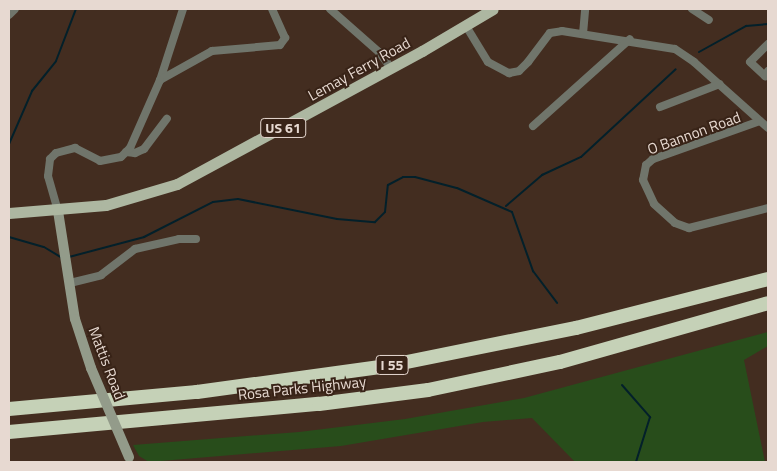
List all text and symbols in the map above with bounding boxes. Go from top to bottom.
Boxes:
street label: Lemay Ferry Road [305,34,413,104]
street label: O Bannon Road [645,108,743,158]
road number: US 61 [259,116,307,140]
street label: Mattis Road [85,324,129,402]
road number: I 55 [374,354,410,376]
street label: Rosa Parks Highway [237,372,367,404]

